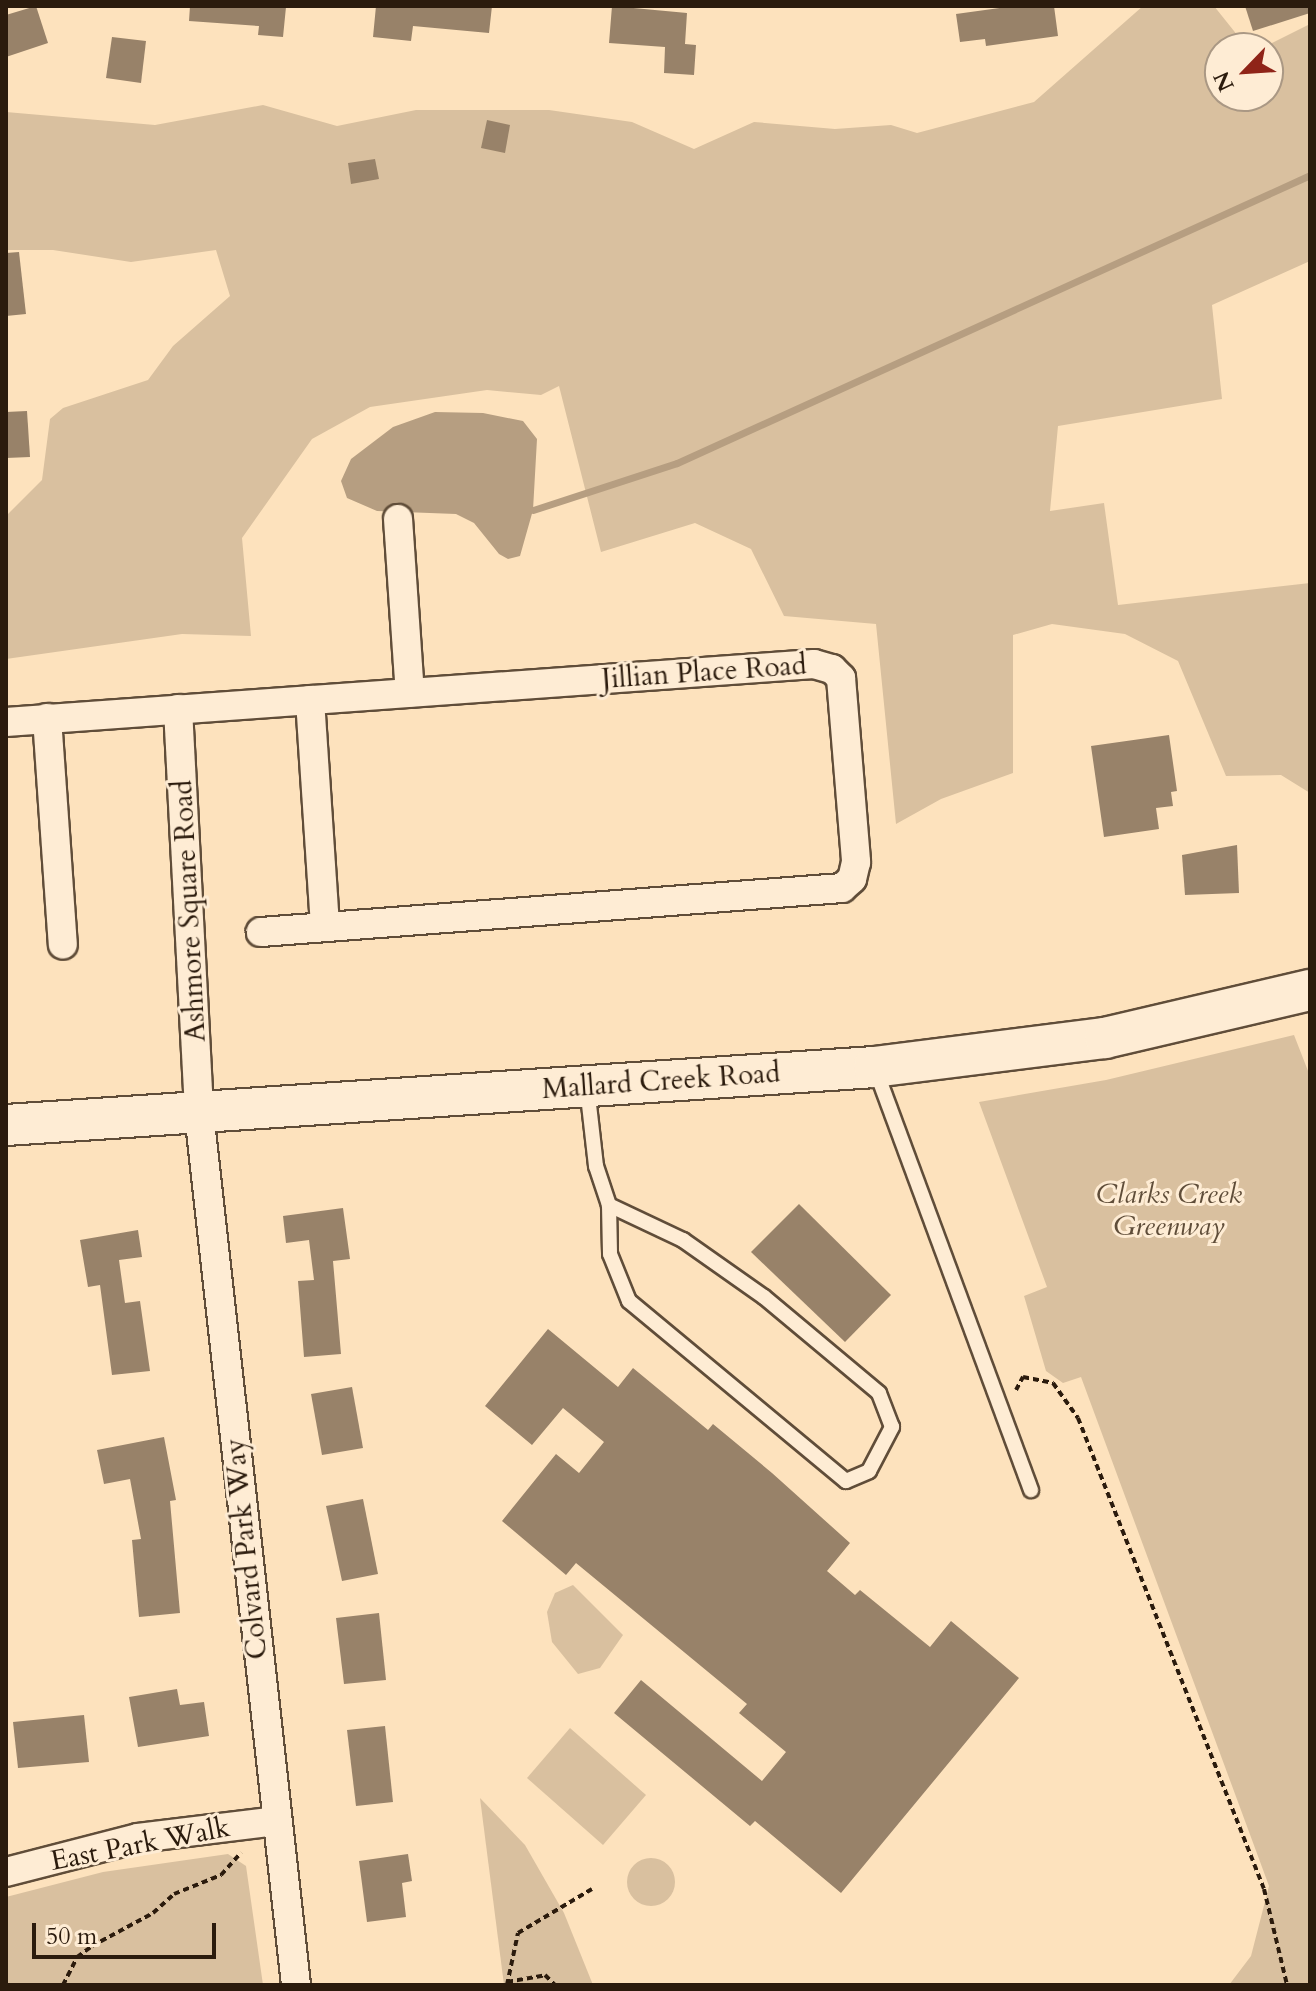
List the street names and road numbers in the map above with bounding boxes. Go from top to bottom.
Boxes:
street label: Jillian Place Road [600,648,808,696]
street label: Ashmore Square Road [165,779,213,1043]
street label: Mallard Creek Road [541,1056,781,1106]
street label: Colvard Park Way [218,1437,274,1661]
street label: East Park Walk [48,1810,232,1878]

